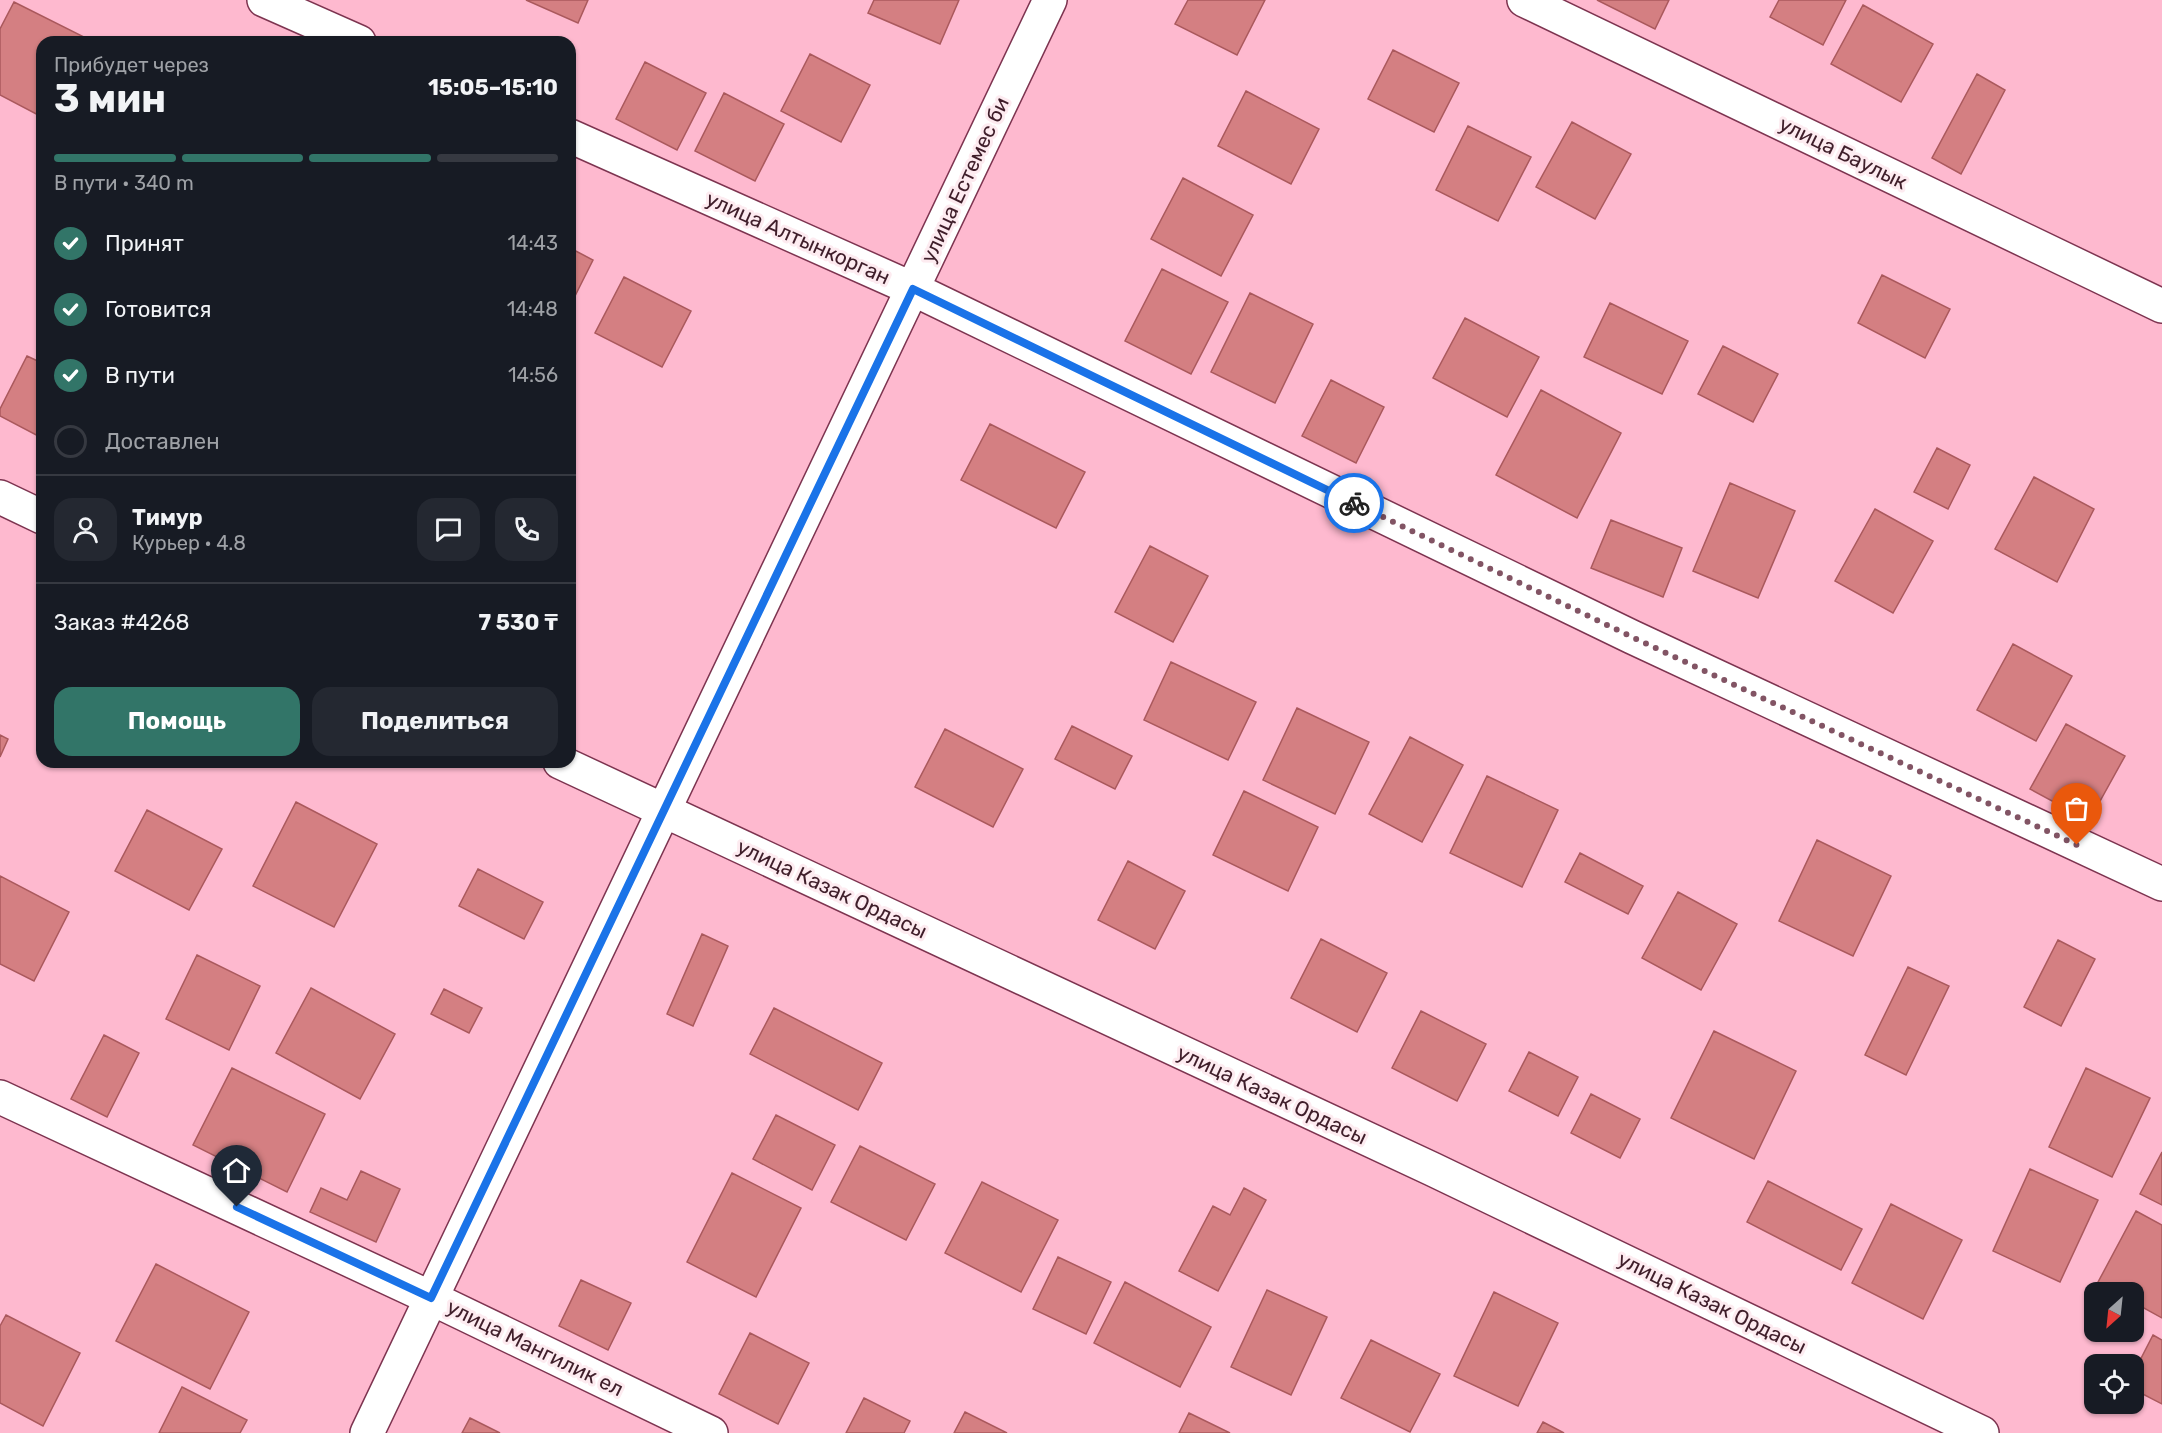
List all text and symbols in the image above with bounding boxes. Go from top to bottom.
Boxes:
text: Прибудет через [54,53,209,77]
text: 15:05–15:10 [428,74,558,101]
text: 3 мин [54,76,166,122]
street label: улица Естемес би [915,93,1014,267]
street label: улица Баулык [1775,111,1912,194]
text: В пути · 340 m [54,171,194,195]
street label: улица Алтынкорган [702,186,894,289]
icon: check [54,227,87,260]
text: Принят [105,230,184,257]
text: 14:43 [507,231,558,255]
icon: check [54,293,87,326]
text: Готовится [105,296,211,323]
text: 14:48 [507,297,558,321]
icon: check [54,359,87,392]
text: В пути [105,362,175,389]
text: 14:56 [508,363,558,387]
text: Доставлен [105,428,220,455]
courier [1324,473,1384,533]
icon: bike [1338,487,1371,520]
button: person [54,498,117,561]
button: chat [417,498,480,561]
button: phone [495,498,558,561]
text: Тимур [132,504,203,531]
text: Курьер · 4.8 [132,531,246,555]
text: Заказ #4268 [54,609,190,636]
text: 7 530 ₸ [478,609,558,636]
button: Помощь [54,687,300,756]
button: Поделиться [312,687,558,756]
pin [2051,783,2102,845]
icon: bag [2060,792,2093,825]
street label: улица Казак Ордасы [733,834,931,944]
street label: улица Казак Ордасы [1173,1040,1371,1150]
pin [211,1145,262,1207]
icon: home [220,1154,253,1187]
street label: улица Казак Ордасы [1614,1246,1811,1359]
north arrow [2084,1282,2144,1342]
map controls [2084,1282,2144,1414]
street label: улица Мангилик ел [443,1294,628,1401]
button: locate [2084,1354,2144,1414]

